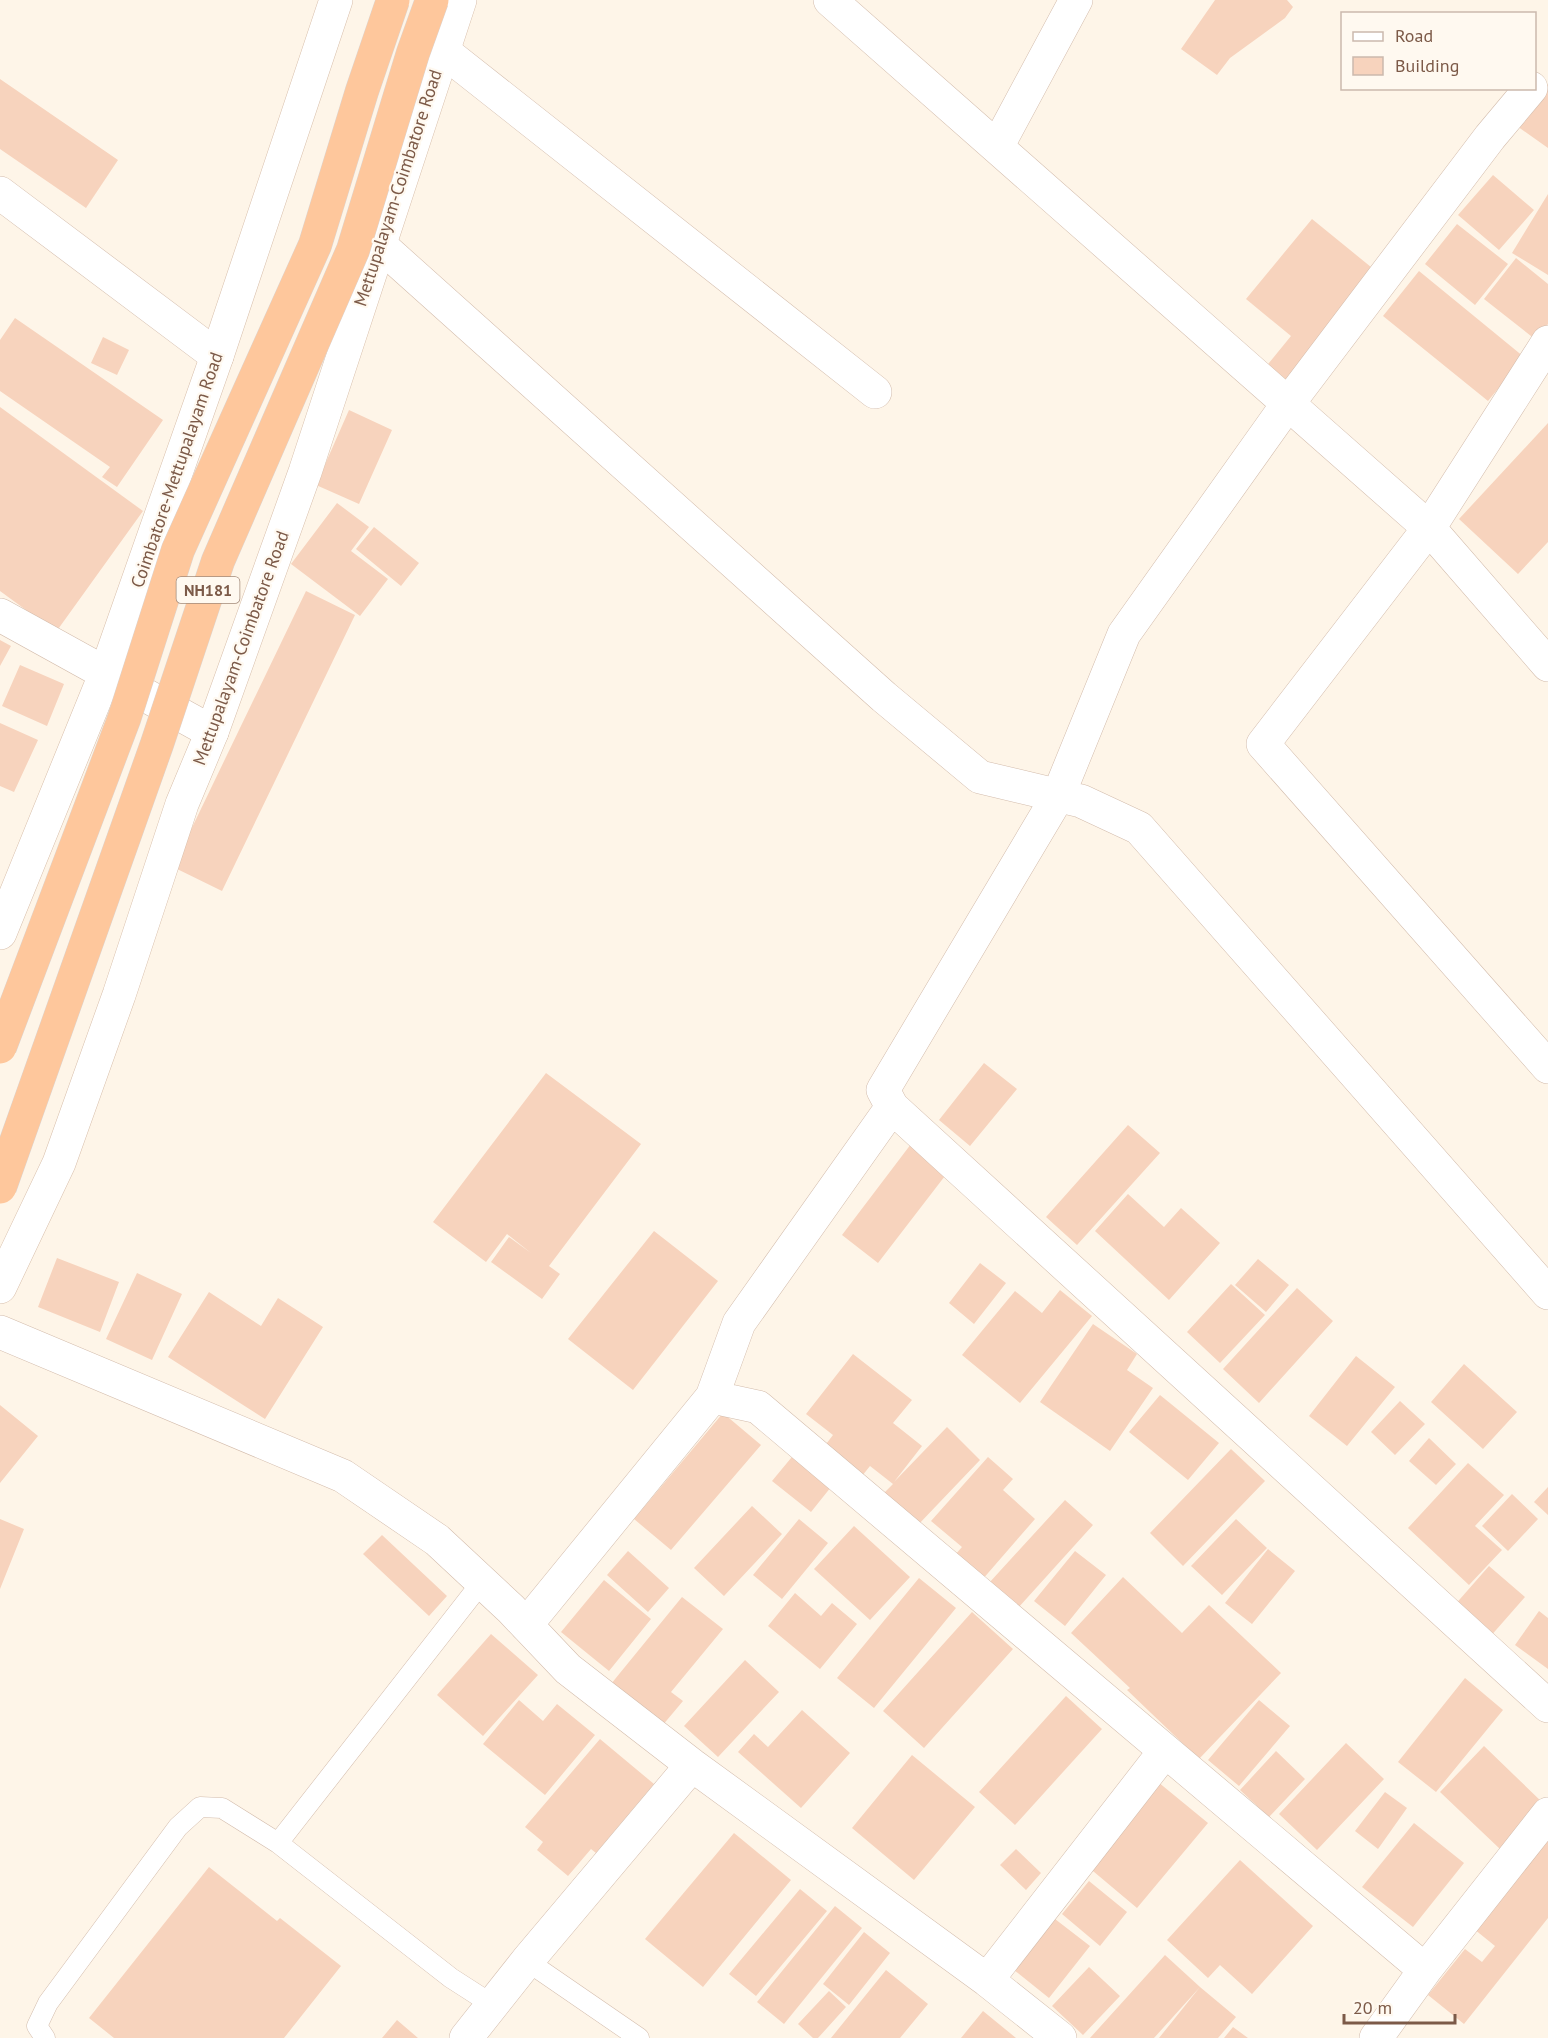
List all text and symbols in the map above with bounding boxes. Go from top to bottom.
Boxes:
legend [1341,12,1536,90]
text: Road [1395,24,1433,47]
text: Building [1395,54,1459,77]
street label: Mettupalayam-Coimbatore Road [348,67,447,309]
street label: Coimbatore-Mettupalayam Road [125,349,228,591]
street label: Mettupalayam-Coimbatore Road [187,528,294,768]
road number: NH181 [176,577,240,603]
scale bar [1344,1987,1455,2025]
text: 20 m [1353,1996,1392,2019]

